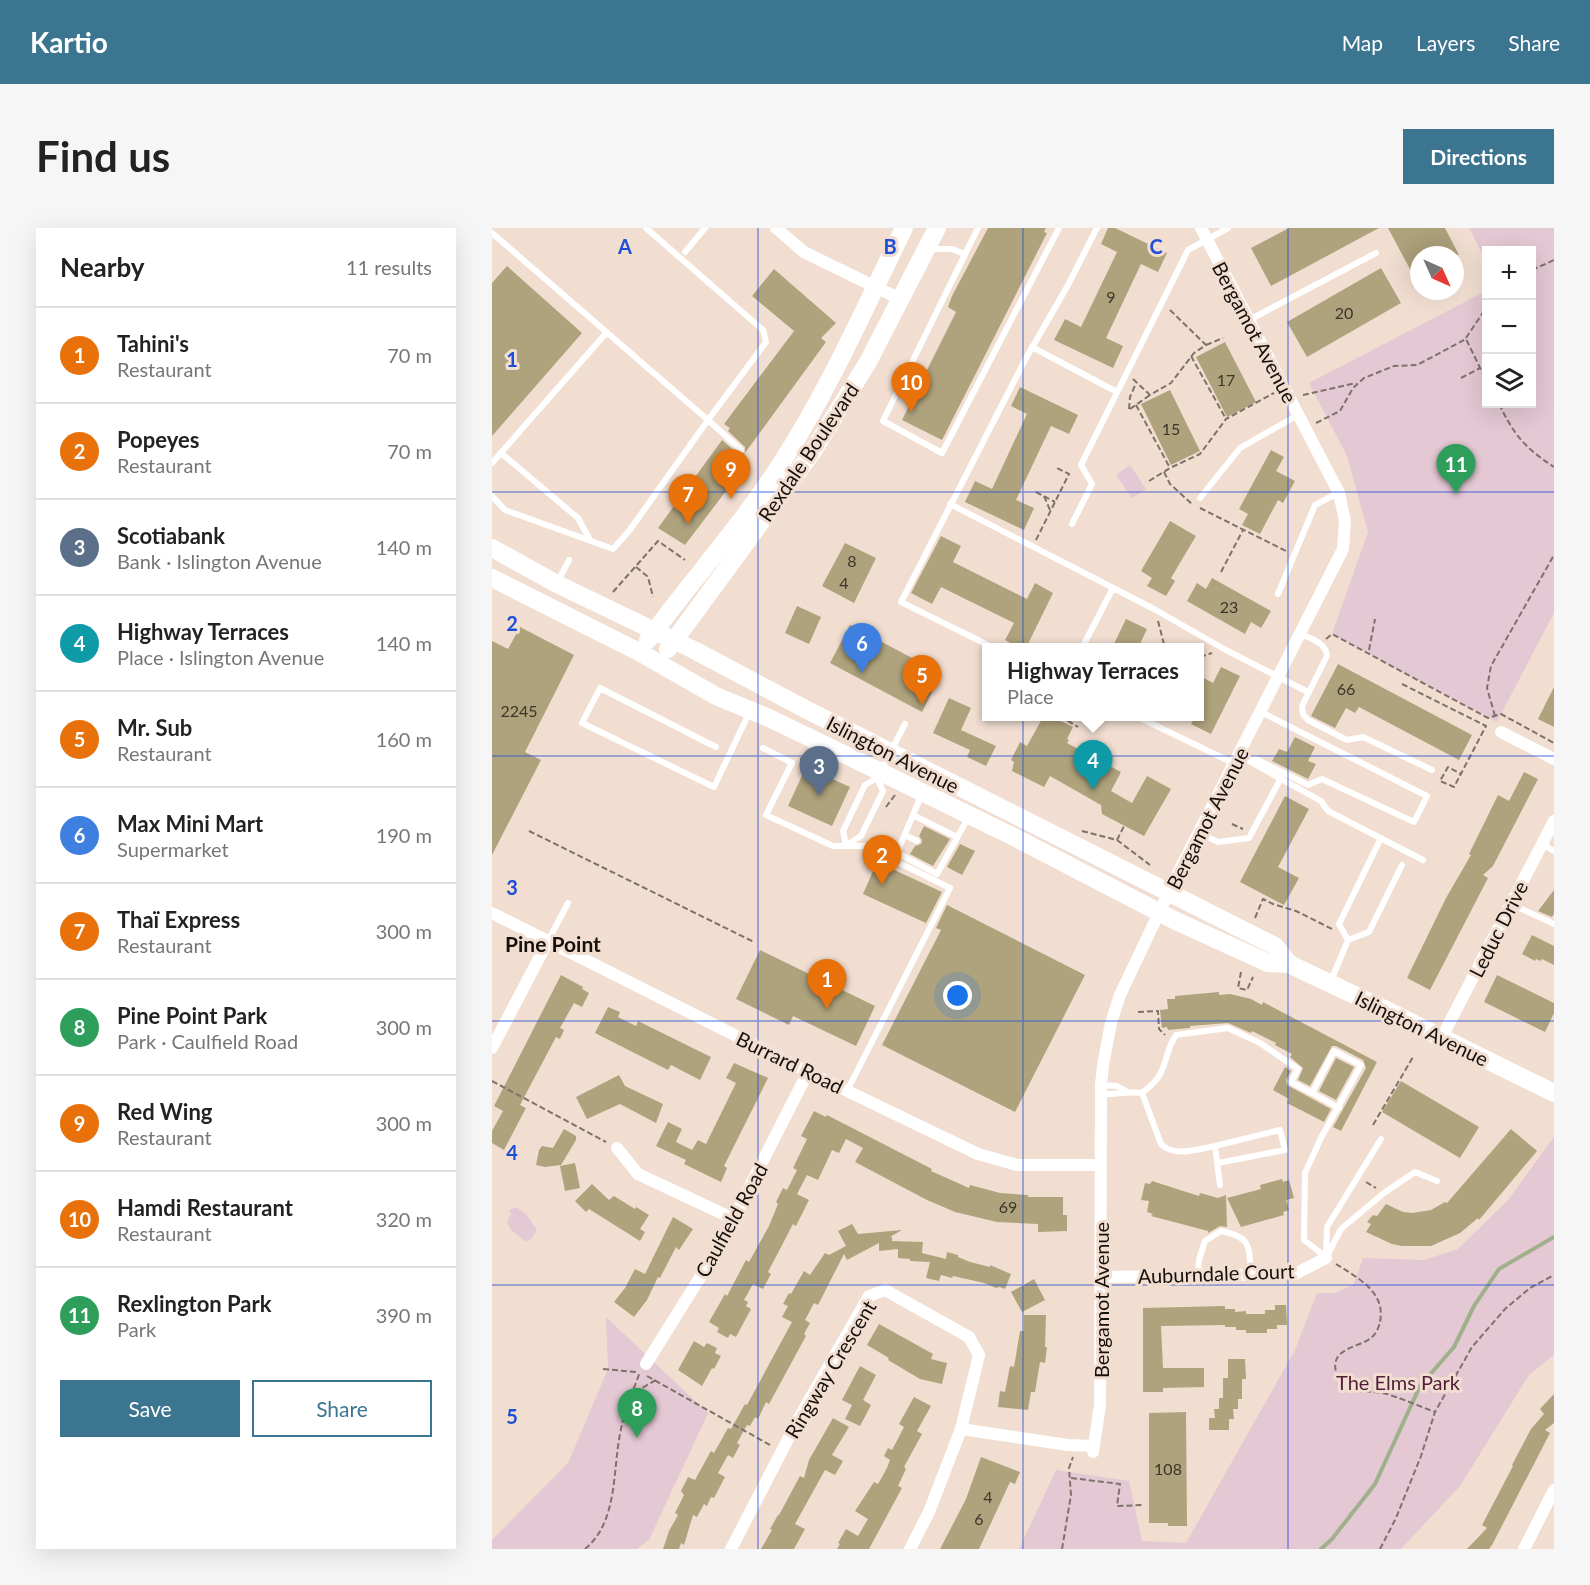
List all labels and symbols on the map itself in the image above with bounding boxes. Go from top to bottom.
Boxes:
text: A [617,234,632,258]
text: B [883,234,897,258]
text: C [1149,234,1163,258]
north arrow [1410,246,1464,300]
street label: Bergamot Avenue [1208,257,1302,407]
house number: 9 [1106,287,1116,306]
house number: 20 [1335,303,1353,322]
text: 1 [506,347,518,371]
pin: 10 [892,362,930,412]
house number: 17 [1217,370,1235,389]
street label: Rexdale Boulevard [753,378,863,526]
house number: 15 [1162,419,1180,438]
pin: 11 [1436,444,1476,494]
pin: 9 [712,450,750,499]
pin: 7 [668,474,708,524]
house number: 8 [847,551,857,570]
house number: 4 [839,573,849,592]
house number: 23 [1220,597,1238,616]
text: 2 [506,611,518,635]
pin: 6 [842,624,881,673]
pin: 5 [902,656,942,705]
house number: 66 [1337,679,1355,698]
house number: 2245 [500,701,538,720]
street label: Islington Avenue [823,710,963,798]
pin: 4 [1074,740,1112,790]
street label: Bergamot Avenue [1161,743,1253,893]
pin: 3 [800,746,838,796]
pin: 2 [862,836,902,885]
text: 3 [506,875,518,899]
street label: Leduc Drive [1464,877,1532,981]
district label: Pine Point [505,931,601,956]
pin: 1 [808,960,846,1009]
your location [943,981,972,1010]
street label: Islington Avenue [1351,985,1493,1071]
street label: Burrard Road [733,1026,847,1098]
text: 4 [506,1140,518,1164]
street label: Caulfield Road [690,1159,772,1281]
house number: 69 [999,1197,1017,1216]
street label: Bergamot Avenue [1089,1222,1113,1378]
street label: Auburndale Court [1137,1258,1295,1288]
street label: Ringway Crescent [779,1296,881,1442]
park label: The Elms Park [1336,1370,1461,1394]
pin: 8 [618,1388,656,1438]
text: 5 [506,1404,518,1428]
house number: 108 [1154,1459,1182,1478]
house number: 4 [983,1487,993,1506]
house number: 6 [974,1509,984,1528]

